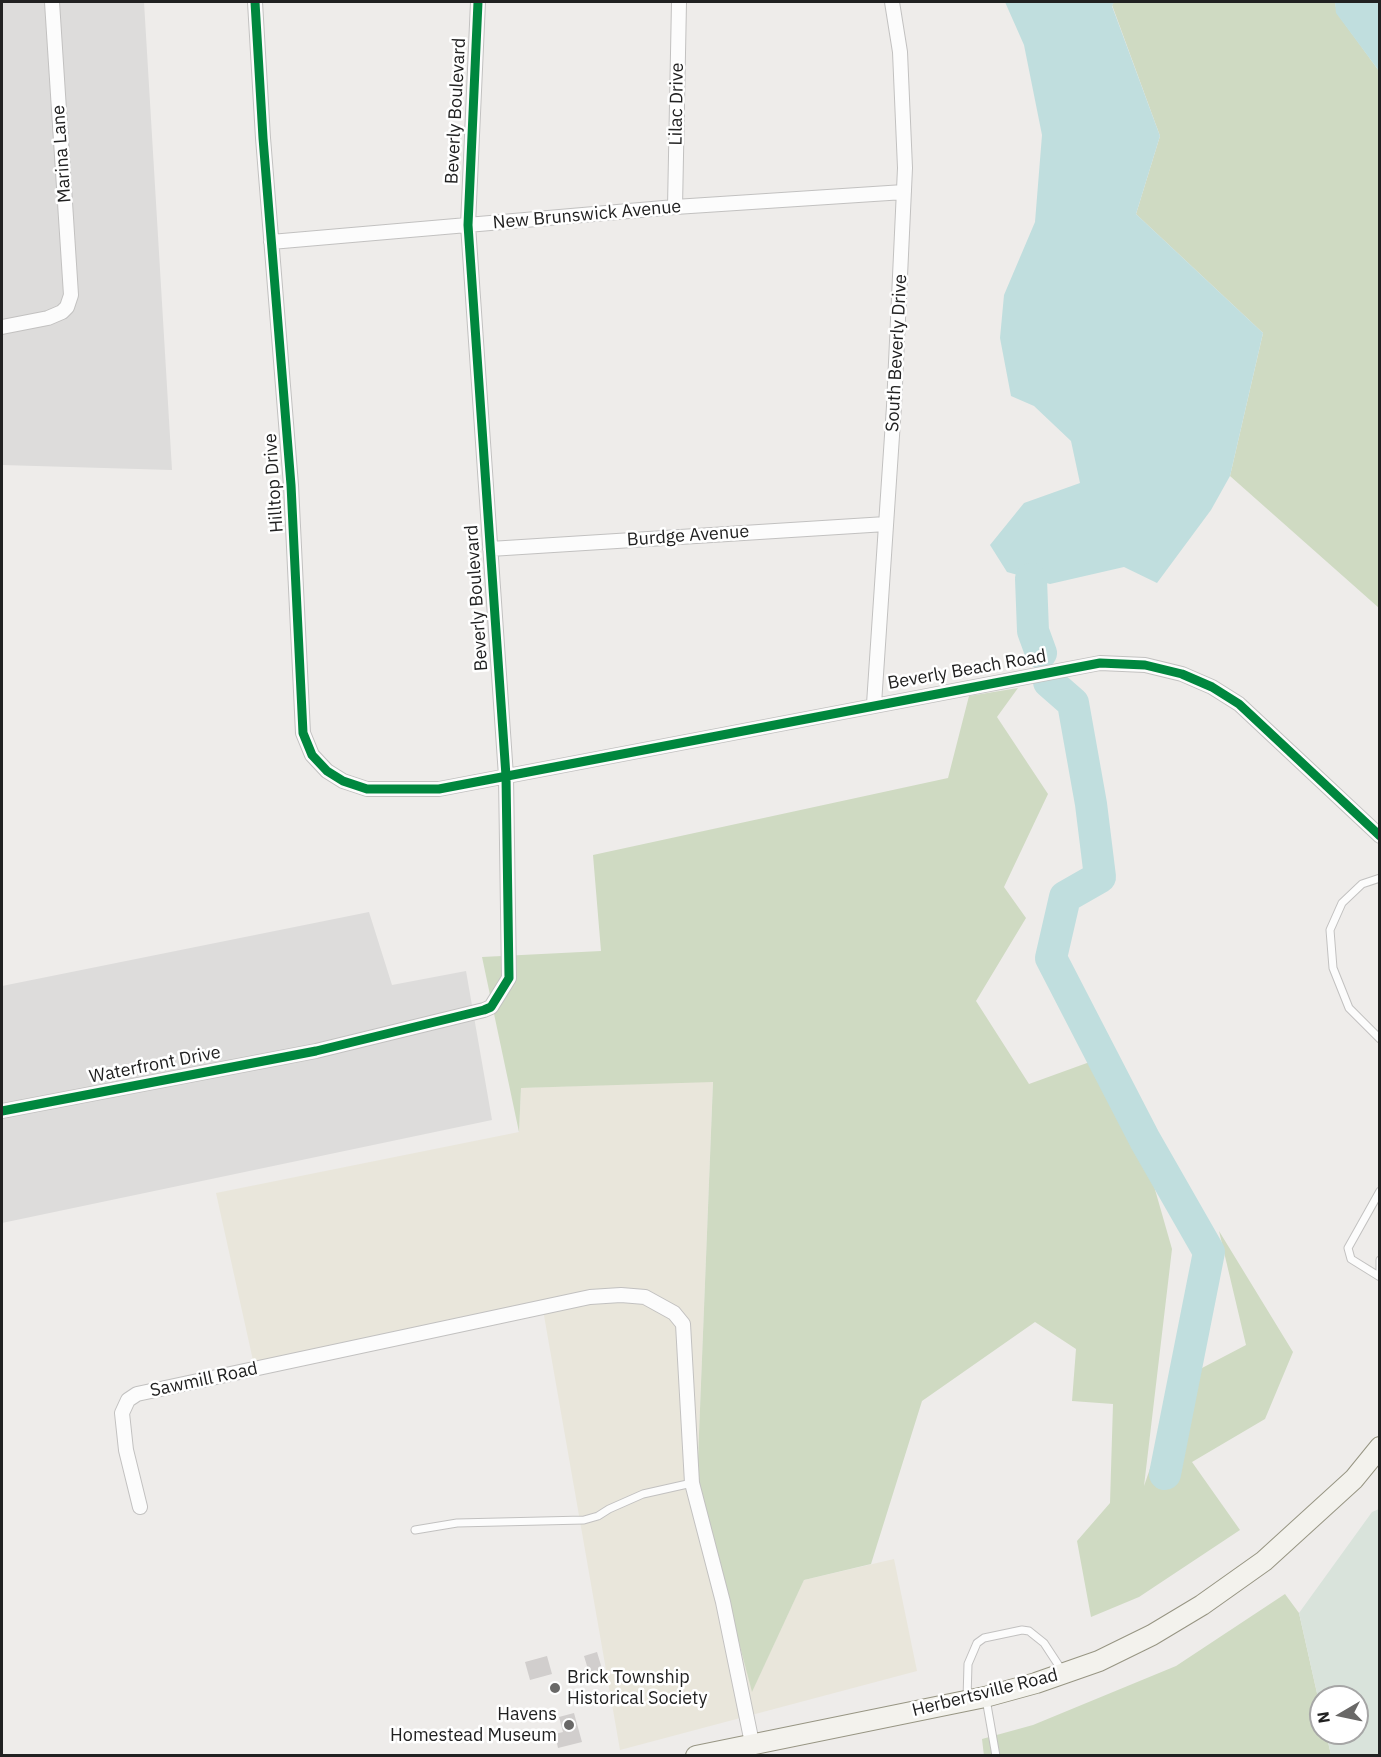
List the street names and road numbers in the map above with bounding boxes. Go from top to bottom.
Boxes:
street label: Beverly Boulevard [441,37,471,185]
street label: Lilac Drive [665,62,689,146]
street label: Marina Lane [48,104,76,204]
street label: New Brunswick Avenue [492,196,682,234]
street label: South Beverly Drive [882,274,912,432]
street label: Hilltop Drive [260,433,288,533]
street label: Burdge Avenue [626,521,750,551]
street label: Beverly Boulevard [461,524,493,672]
street label: Beverly Beach Road [886,645,1048,695]
street label: Waterfront Drive [88,1042,222,1088]
street label: Sawmill Road [148,1358,260,1402]
street label: Herbertsville Road [910,1664,1060,1722]

